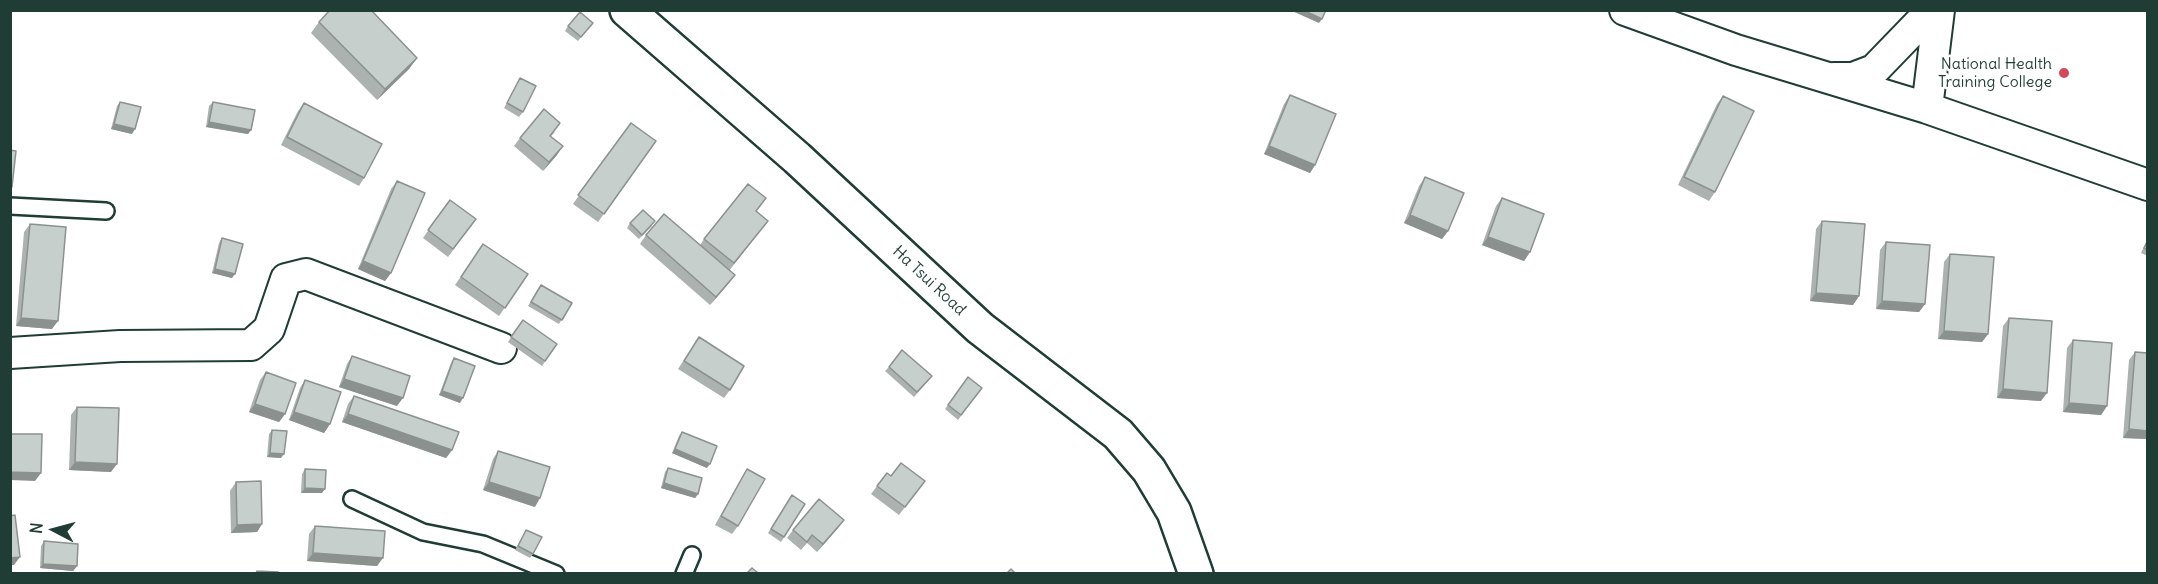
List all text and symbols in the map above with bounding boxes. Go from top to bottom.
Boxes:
place label: National Health Training College [1938,54,2052,92]
marker: National Health Training College [2057,66,2071,80]
street label: Ha Tsui Road [888,242,970,320]
north arrow [24,500,84,560]
text: N [26,522,47,535]

